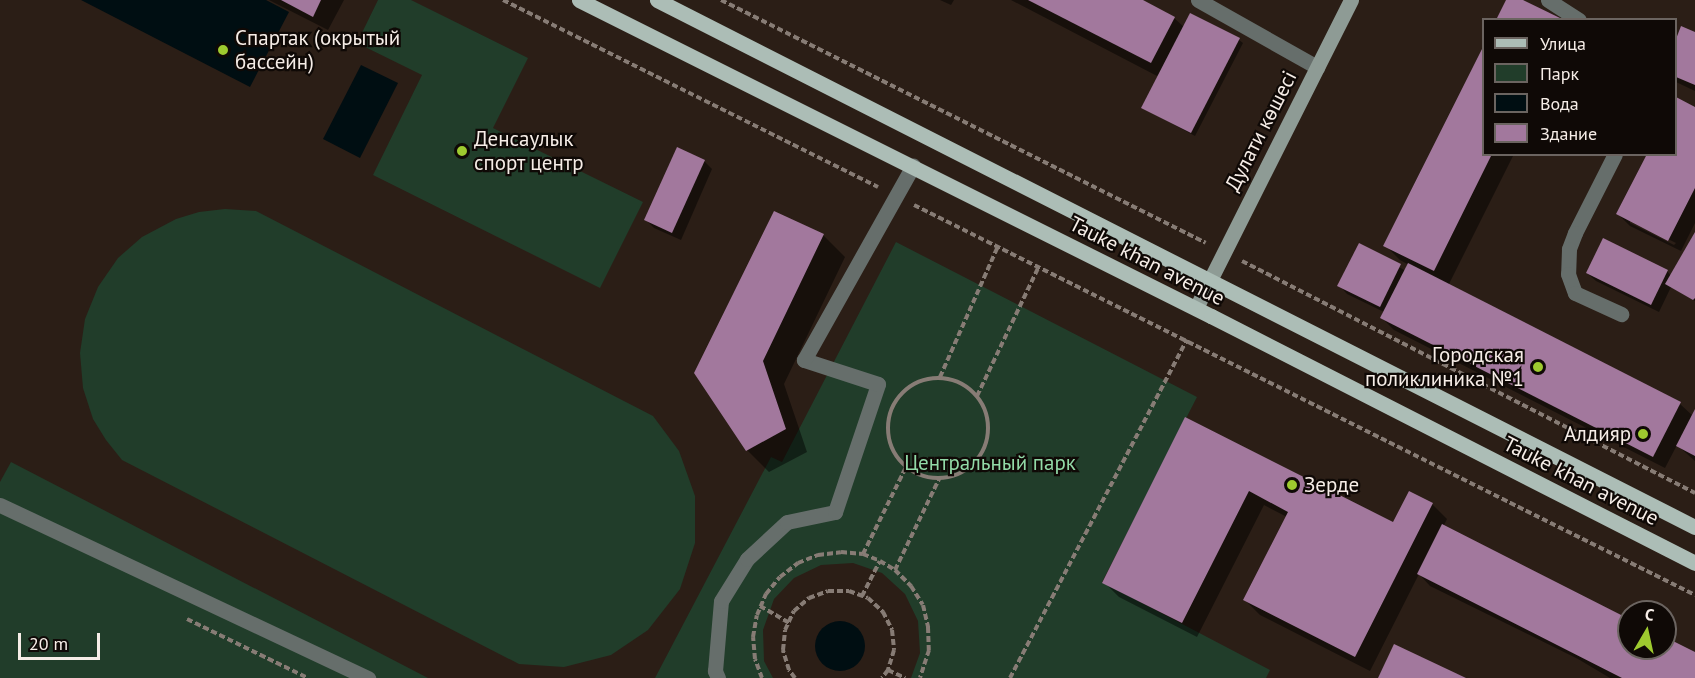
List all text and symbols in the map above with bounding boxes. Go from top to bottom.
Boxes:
legend [1482,18,1677,156]
place label: Спартак (окрытый бассейн) [235,25,400,75]
text: Улица [1540,32,1586,55]
marker: Спартак (окрытый бассейн) [216,43,230,57]
text: Парк [1540,62,1579,85]
street label: Дулати көшесі [1220,67,1302,195]
text: Вода [1540,92,1579,115]
text: Здание [1540,122,1597,145]
place label: Денсаулык спорт центр [474,126,584,176]
marker: Денсаулык спорт центр [455,144,469,158]
street label: Tauke khan avenue [1065,211,1229,311]
place label: Городская поликлиника №1 [1365,342,1524,392]
marker: Городская поликлиника №1 [1529,358,1547,376]
place label: Алдияр [1564,421,1631,447]
marker: Алдияр [1636,427,1650,441]
street label: Tauke khan avenue [1499,431,1663,531]
park label: Центральный парк [904,450,1076,476]
place label: Зерде [1304,472,1359,498]
marker: Зерде [1285,478,1299,492]
north arrow [1617,600,1677,660]
text: С [1644,604,1655,625]
scale bar [21,621,104,659]
text: 20 m [29,632,68,655]

